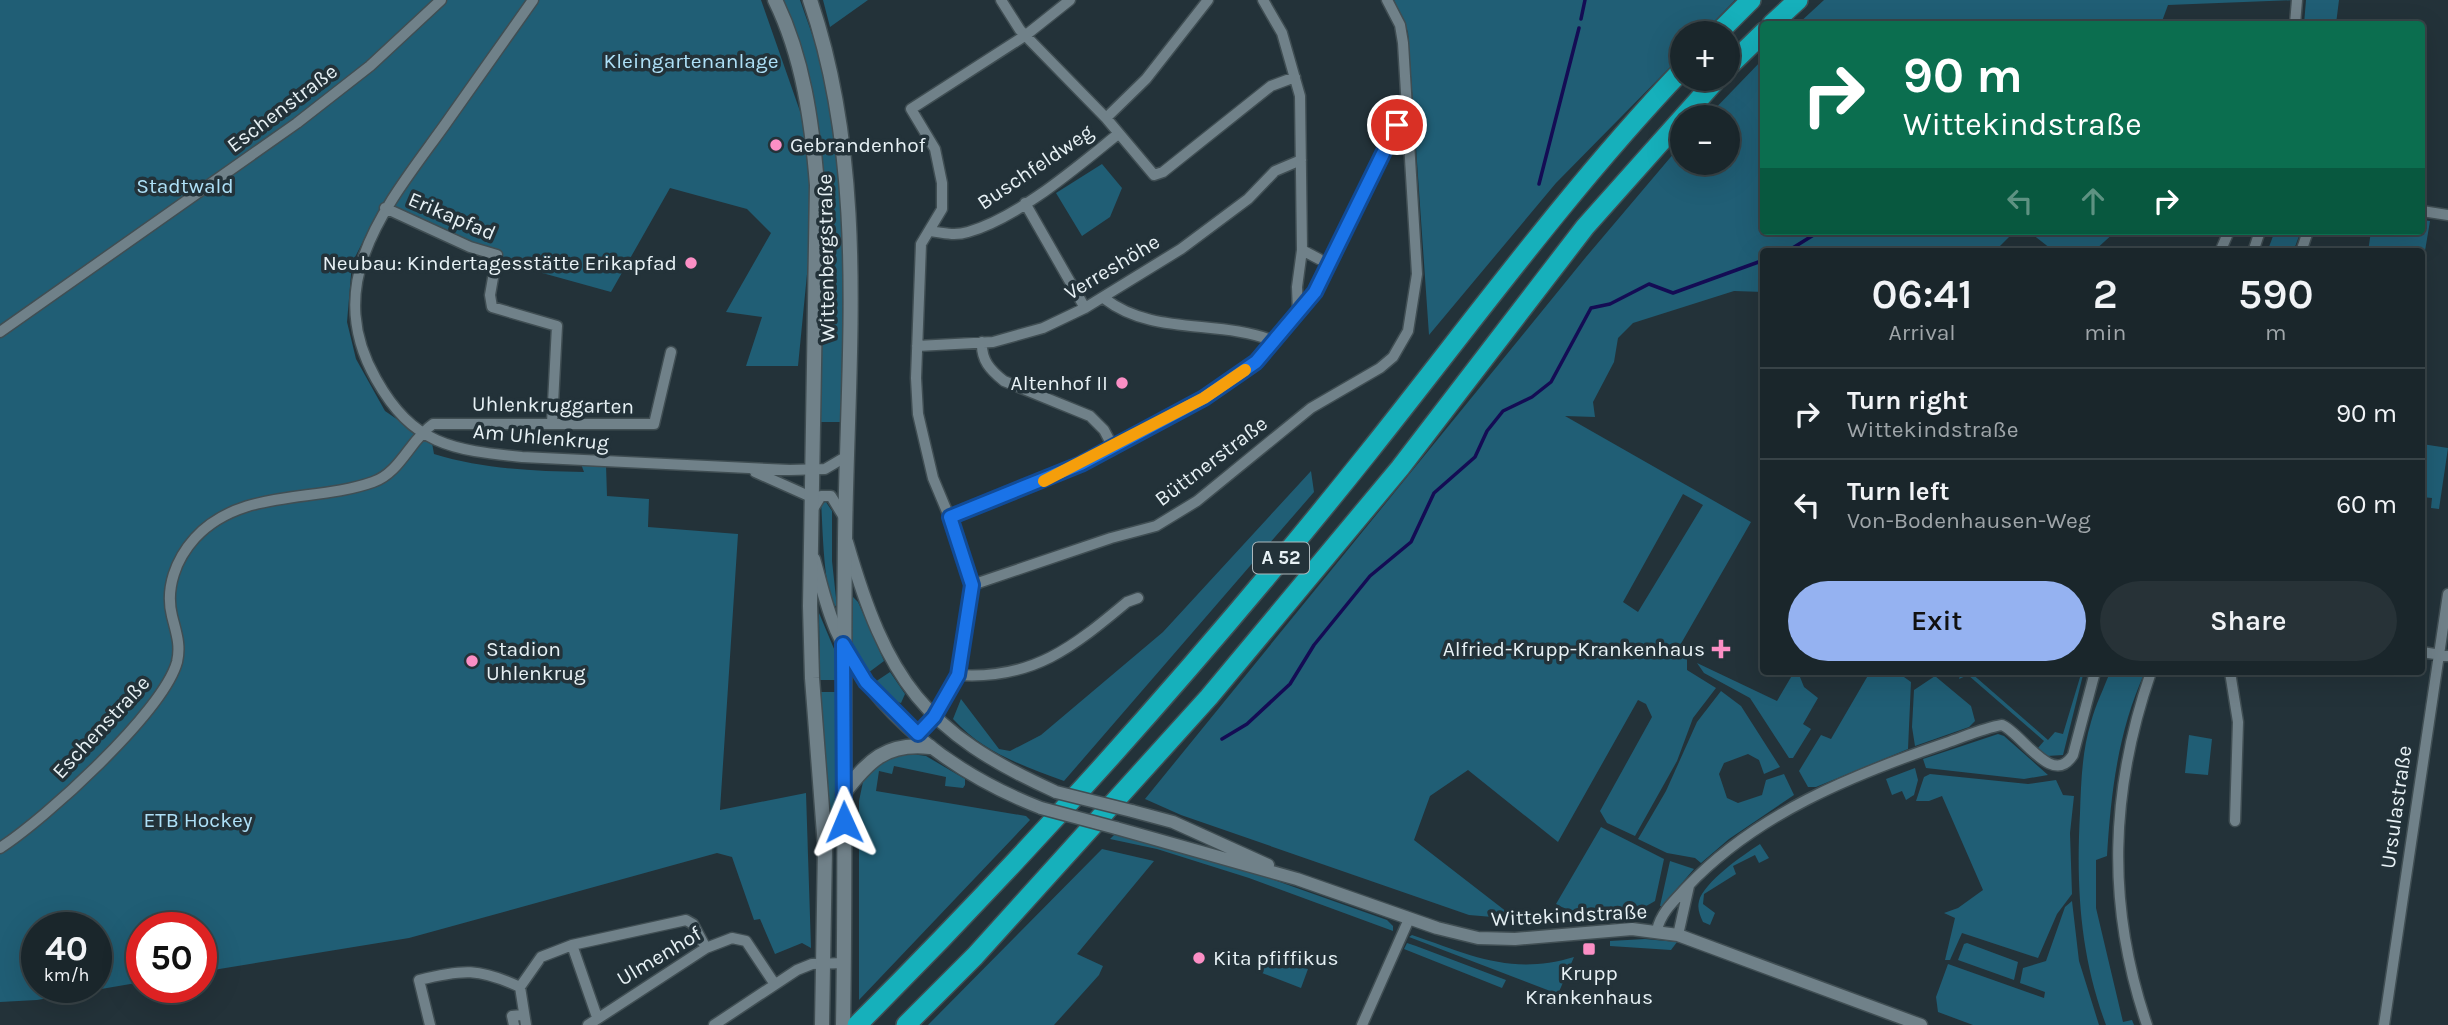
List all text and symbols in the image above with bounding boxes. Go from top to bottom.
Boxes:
map controls [1670,21,1740,175]
button: + [1670,21,1740,91]
text: 90 m [1903,47,2023,104]
park label: Kleingartenanlage [603,49,779,73]
icon: right [1788,49,1879,140]
street label: Eschenstraße [222,59,342,157]
pin [1367,95,1427,155]
button: − [1670,105,1740,175]
icon: arrive [1378,106,1416,144]
text: Wittekindstraße [1903,106,2142,143]
street label: Buschfeldweg [973,119,1098,215]
place label: Gebrandenhof [790,133,927,157]
marker: Gebrandenhof [768,137,784,153]
park label: Stadtwald [136,174,234,198]
street label: Wittenbergstraße [813,174,839,342]
icon: left [2001,182,2039,220]
icon: ahead [2074,182,2112,220]
icon: right [2147,182,2185,220]
street label: Erikapfad [405,187,499,245]
street label: Verreshöhe [1060,229,1164,305]
place label: Neubau: Kindertagesstätte Erikapfad [322,251,677,275]
marker: Neubau: Kindertagesstätte Erikapfad [683,255,699,271]
text: 06:41 [1871,269,1973,319]
text: 2 [2093,269,2118,319]
text: 590 [2238,269,2314,319]
text: Arrival [1888,319,1956,346]
text: min [2084,319,2127,346]
text: m [2265,319,2287,346]
place label: Altenhof II [1011,371,1108,395]
marker: Altenhof II [1114,375,1130,391]
text: Turn right [1847,385,1968,416]
street label: Uhlenkruggarten [472,392,634,418]
icon: right [1788,395,1826,433]
text: 90 m [2336,398,2397,429]
street label: Büttnerstraße [1150,411,1272,511]
text: Wittekindstraße [1847,416,2018,443]
street label: Am Uhlenkrug [472,419,610,455]
text: Turn left [1847,476,1949,507]
icon: left [1788,486,1826,524]
text: 60 m [2336,489,2397,520]
text: Von-Bodenhausen-Weg [1847,507,2091,534]
road number: A 52 [1253,542,1309,573]
button: Exit [1788,581,2086,661]
button: Share [2100,581,2397,661]
place label: Stadion Uhlenkrug [486,637,586,685]
place label: Alfried-Krupp-Krankenhaus [1443,637,1705,661]
marker: Alfried-Krupp-Krankenhaus [1711,639,1731,659]
marker: Stadion Uhlenkrug [464,653,480,669]
street label: Eschenstraße [47,671,155,783]
street label: Ursulastraße [2375,744,2417,870]
position arrow [807,785,881,859]
park label: ETB Hockey [143,808,253,832]
street label: Wittekindstraße [1490,899,1648,931]
speed limit sign: 50 [126,912,217,1003]
street label: Ulmenhof [613,921,706,991]
text: 40 [45,928,88,969]
marker: Krupp Krankenhaus [1581,941,1597,957]
place label: Kita pfiffikus [1213,946,1338,970]
marker: Kita pfiffikus [1191,950,1207,966]
place label: Krupp Krankenhaus [1525,961,1653,1009]
text: km/h [44,964,89,986]

